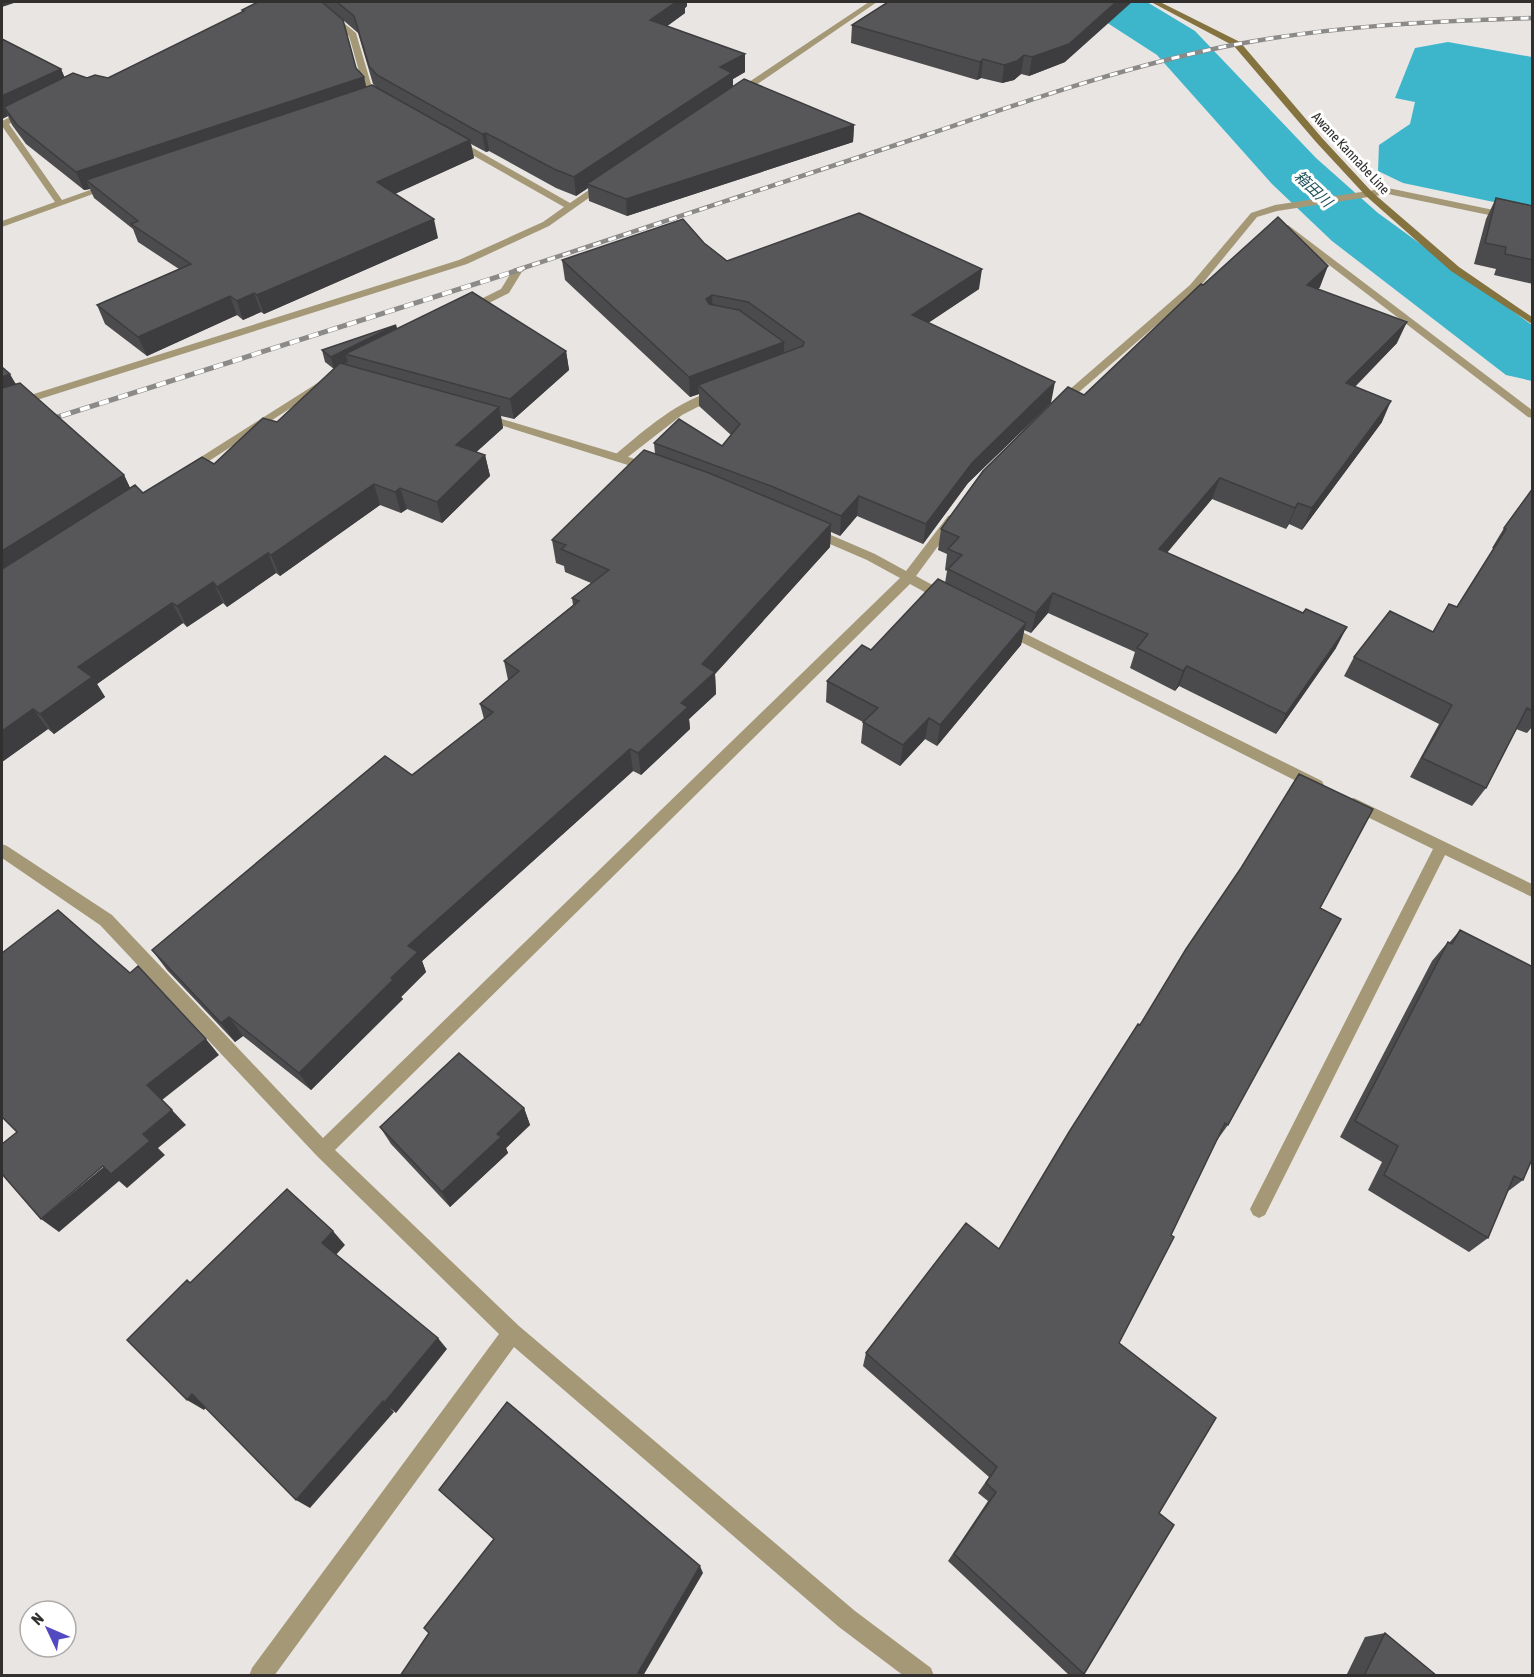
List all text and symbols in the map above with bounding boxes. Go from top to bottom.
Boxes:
street label: Awane Kannabe Line [1309,109,1393,197]
water label: 箱田川 [1291,167,1337,212]
north arrow [18,1599,78,1659]
text: N [27,1609,47,1628]

